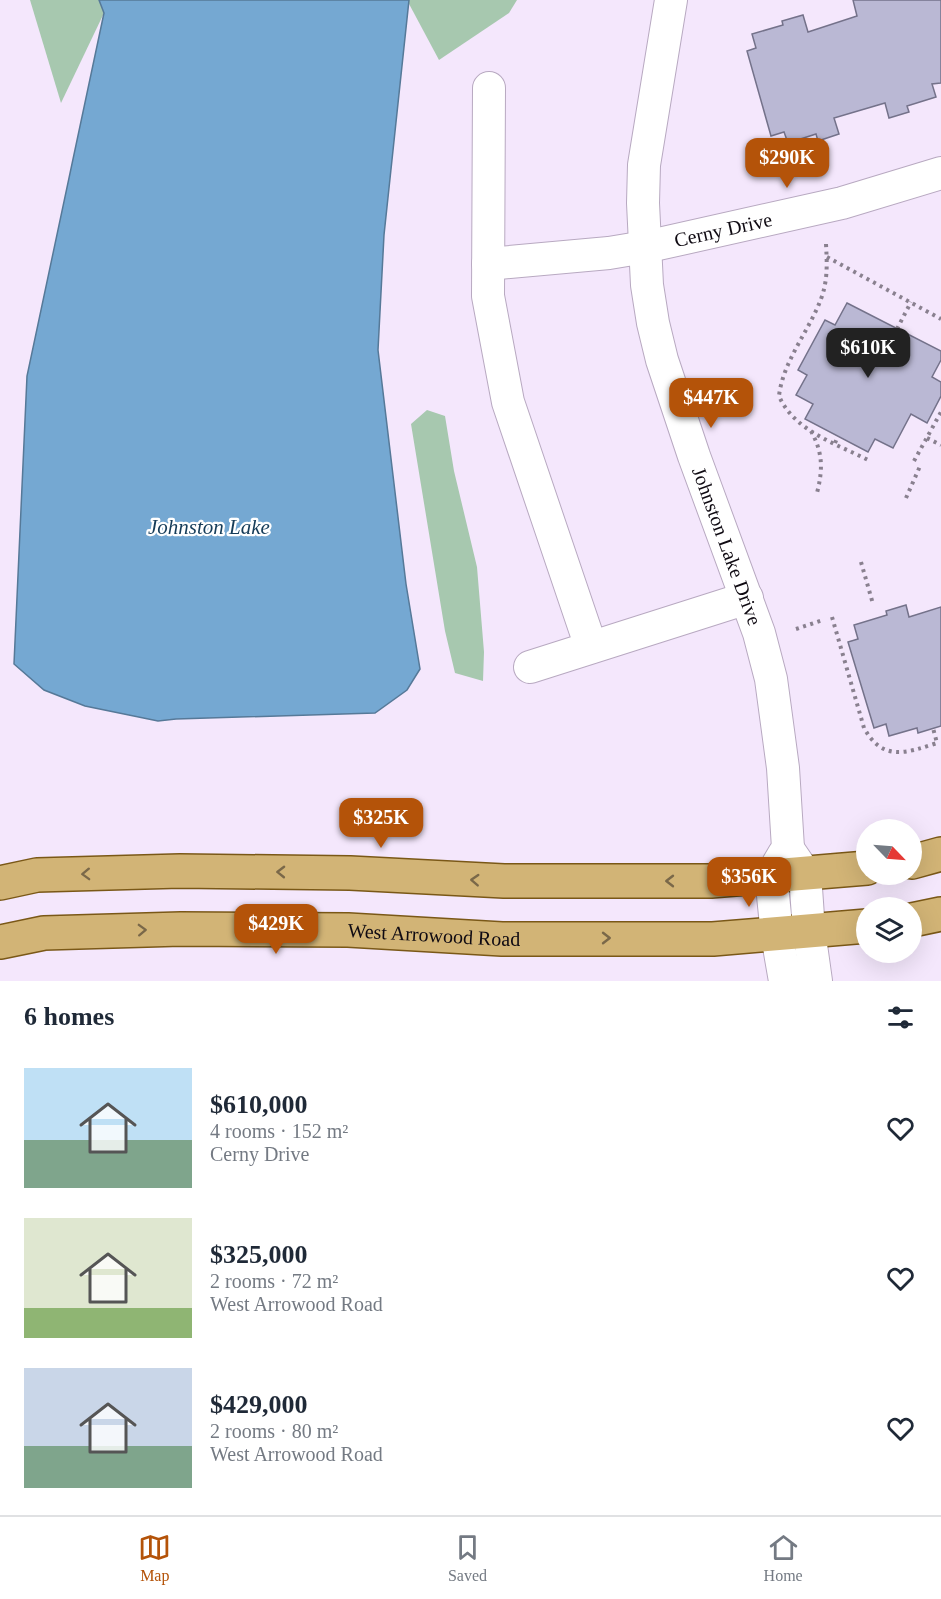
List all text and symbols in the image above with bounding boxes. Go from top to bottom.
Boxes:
pin: $290K [745,138,829,189]
text: $290K [759,146,815,168]
street label: Cerny Drive [672,208,774,251]
pin: $610K [826,328,910,379]
text: $610K [840,336,896,358]
pin: $447K [669,378,753,429]
text: $447K [683,386,739,408]
street label: Johnston Lake Drive [688,464,766,628]
water label: Johnston Lake [148,515,270,539]
pin: $325K [339,798,423,849]
text: $325K [353,806,409,828]
north arrow [856,819,922,885]
map controls [856,819,922,963]
pin: $356K [707,857,791,908]
text: $356K [721,865,777,887]
one-way arrow [276,866,285,878]
one-way arrow [81,868,90,880]
one-way arrow [471,873,480,886]
one-way arrow [666,875,675,887]
button: layers [856,897,922,963]
pin: $429K [234,904,318,955]
text: $429K [248,912,304,934]
street label: West Arrowood Road [347,919,520,950]
one-way arrow [137,924,146,937]
one-way arrow [602,932,611,944]
icon: filters [884,1001,917,1034]
text: 6 homes [24,1002,114,1031]
text: $610,000 [210,1090,308,1119]
icon: home [72,1092,144,1164]
icon: heart [884,1112,917,1145]
text: 4 rooms · 152 m² [210,1120,348,1142]
text: Cerny Drive [210,1143,309,1165]
text: $325,000 [210,1240,308,1269]
icon: home [72,1242,144,1314]
icon: heart [884,1262,917,1295]
text: 2 rooms · 72 m² [210,1270,338,1292]
text: West Arrowood Road [210,1293,383,1315]
text: $429,000 [210,1390,308,1419]
icon: home [72,1392,144,1464]
icon: heart [884,1412,917,1445]
text: 2 rooms · 80 m² [210,1420,338,1442]
text: West Arrowood Road [210,1443,383,1465]
tab: Map [138,1531,171,1585]
tab: Saved [448,1531,487,1585]
tab: Home [764,1531,803,1585]

